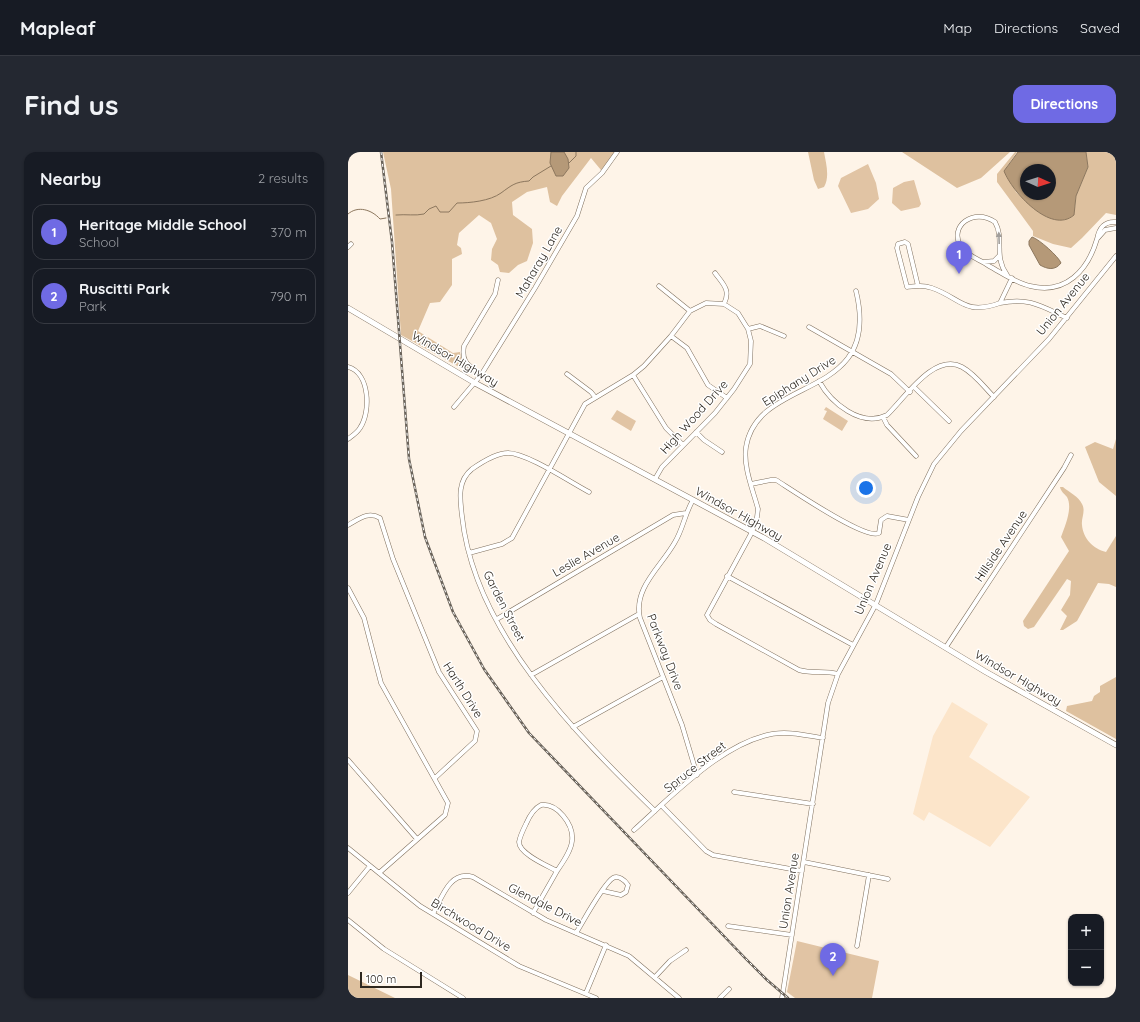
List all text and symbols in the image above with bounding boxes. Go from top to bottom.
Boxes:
text: Mapleaf [20,16,96,40]
text: Map [943,19,972,37]
text: Directions [994,19,1058,37]
text: Saved [1080,19,1120,37]
button: Directions [1013,85,1116,123]
text: Find us [24,87,118,122]
north arrow [1020,164,1056,200]
text: Nearby [40,168,101,189]
text: 2 results [258,170,308,186]
text: Heritage Middle School [79,215,247,234]
street label: Maharay Lane [512,223,565,300]
text: 1 [51,224,57,240]
text: 370 m [270,224,307,240]
one-way arrow [995,232,1002,244]
text: School [79,234,119,250]
pin: 1 [946,241,972,274]
street label: Union Avenue [1033,269,1093,338]
text: Ruscitti Park [79,279,170,298]
text: 2 [50,288,58,304]
text: 790 m [270,288,307,304]
text: Park [79,298,107,314]
street label: Windsor Highway [409,328,501,390]
street label: Epiphany Drive [759,352,838,409]
street label: High Wood Drive [657,377,731,457]
your location [856,478,876,498]
street label: Windsor Highway [693,483,786,544]
street label: Hillside Avenue [971,507,1030,584]
street label: Leslie Avenue [549,529,622,580]
street label: Union Avenue [851,540,894,617]
street label: Garden Street [480,568,529,644]
street label: Parkway Drive [644,611,687,692]
street label: Windsor Highway [972,647,1064,709]
street label: Harth Drive [440,659,487,721]
street label: Spruce Street [661,738,729,795]
street label: Union Avenue [775,852,802,930]
street label: Glendale Drive [506,880,585,930]
street label: Birchwood Drive [429,895,514,954]
map controls [1068,914,1104,986]
button: + [1068,914,1104,950]
pin: 2 [820,943,846,976]
button: − [1068,950,1104,986]
scale bar [360,970,422,989]
text: 100 m [366,972,396,986]

